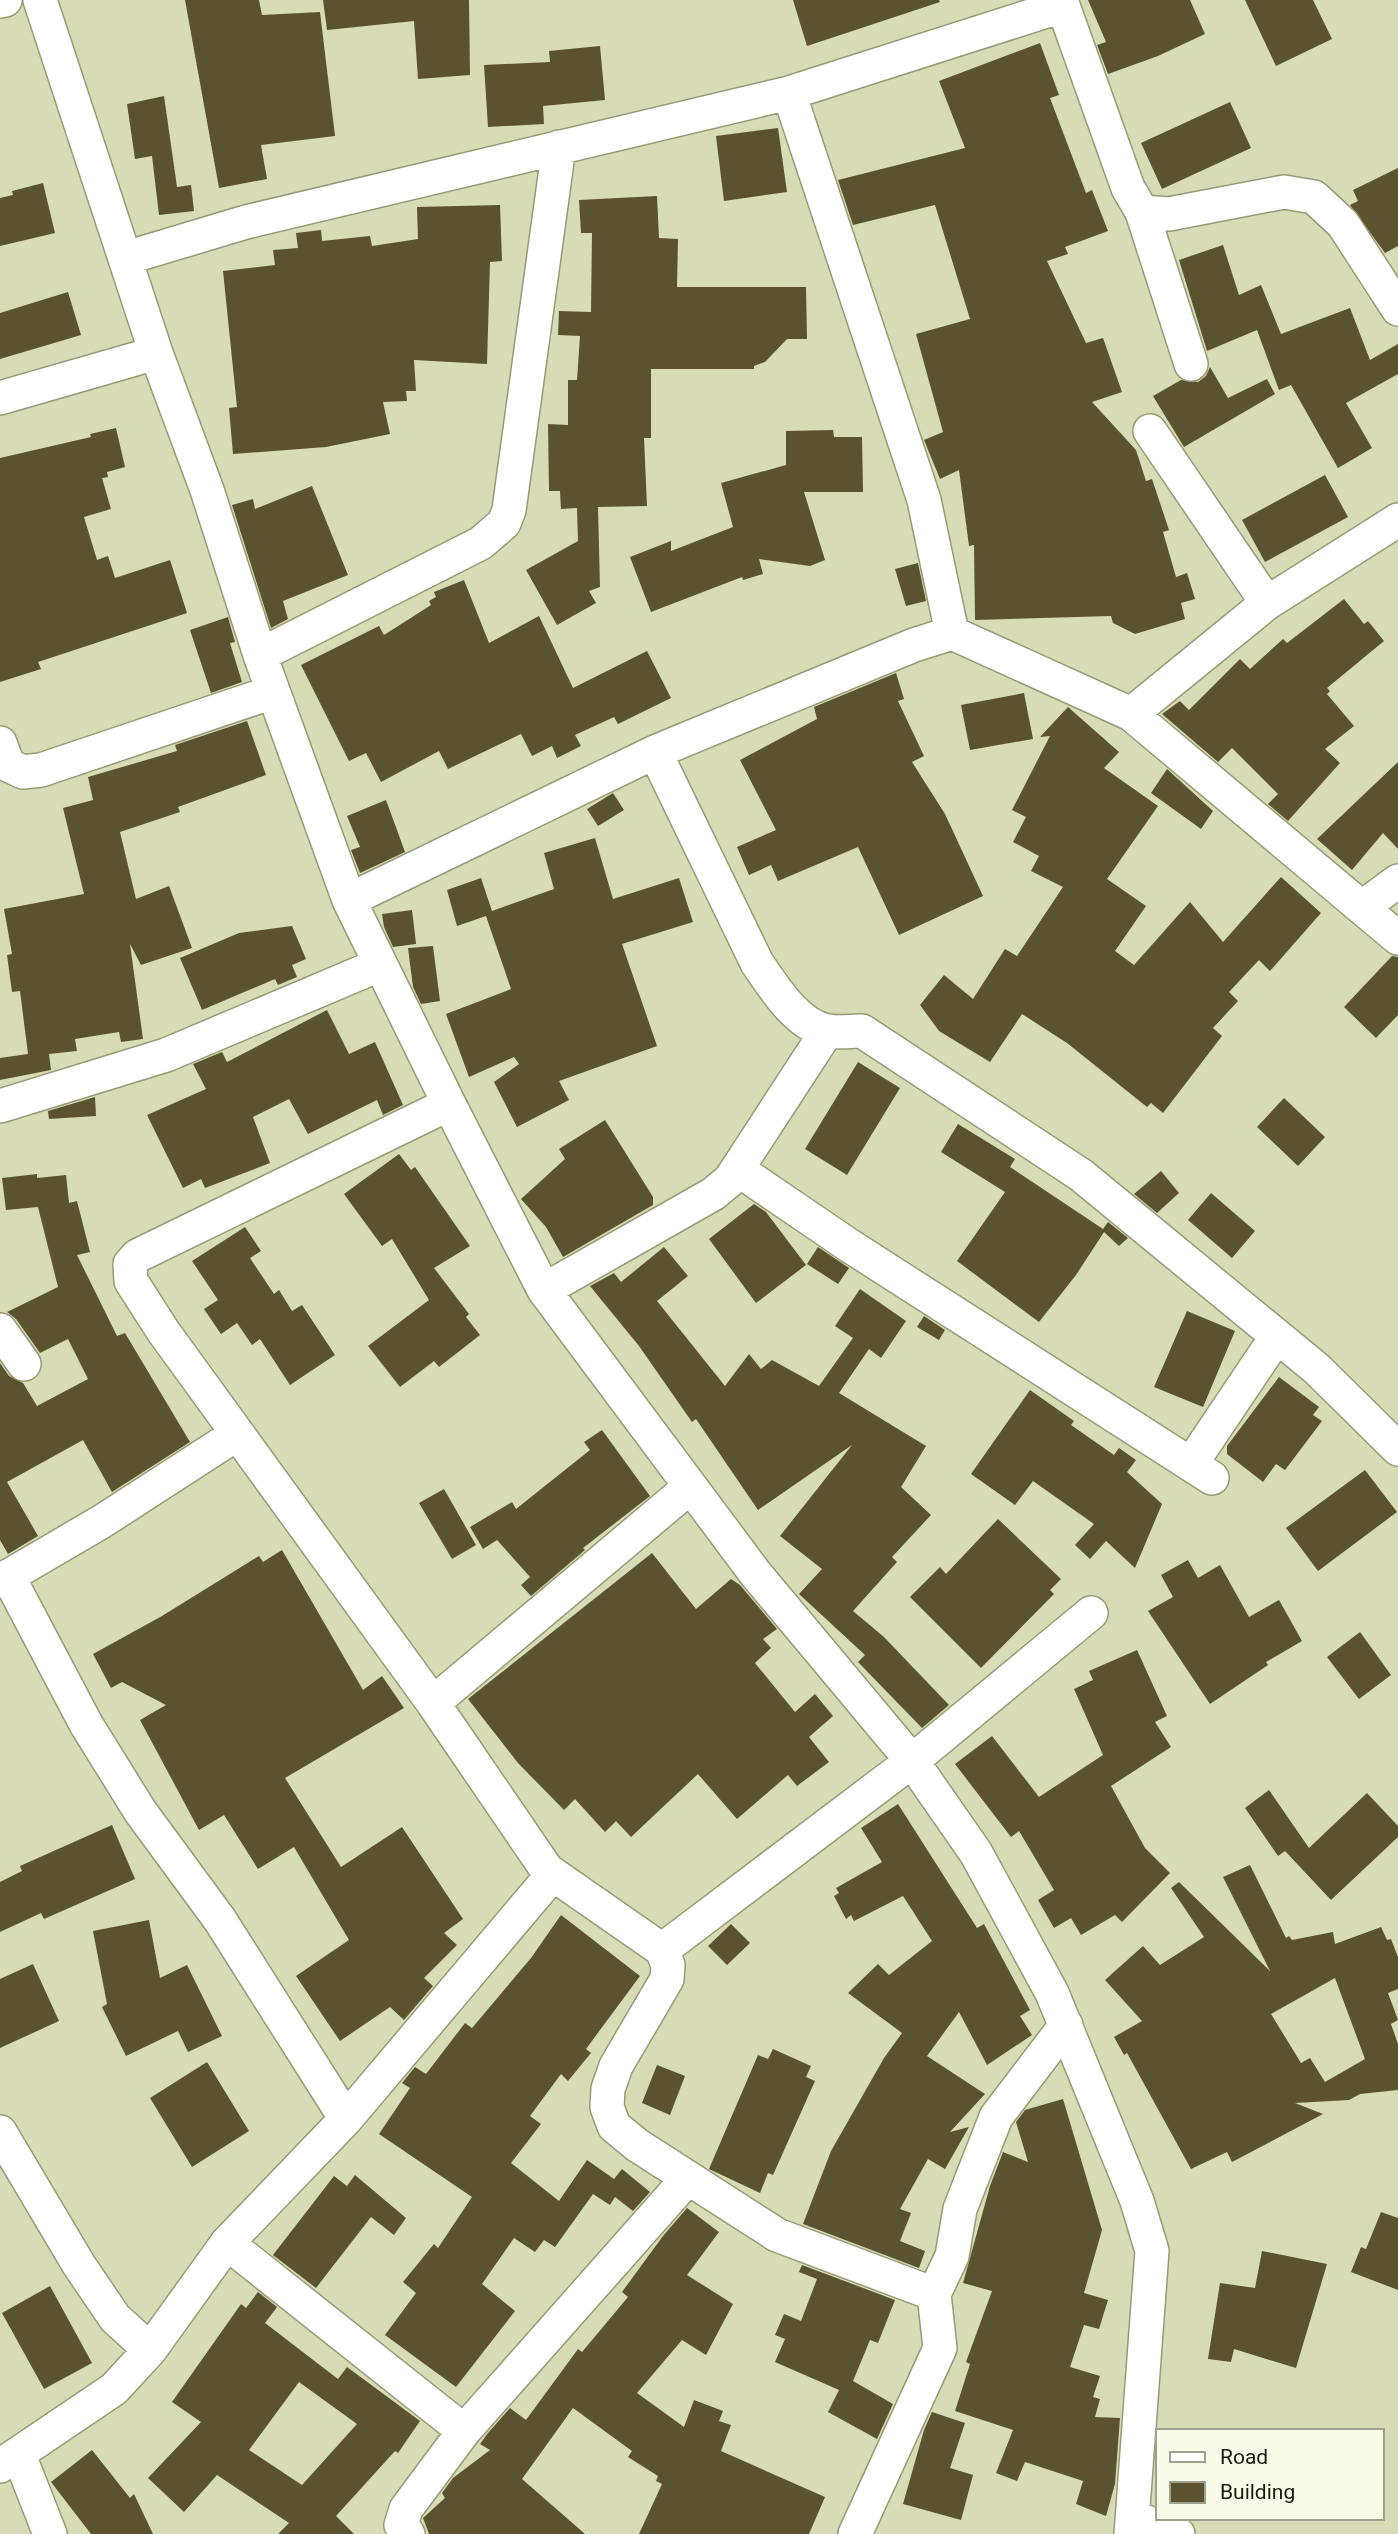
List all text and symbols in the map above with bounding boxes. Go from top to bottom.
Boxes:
legend [1156,2429,1384,2520]
text: Road [1220,2445,1268,2469]
text: Building [1220,2480,1295,2504]

